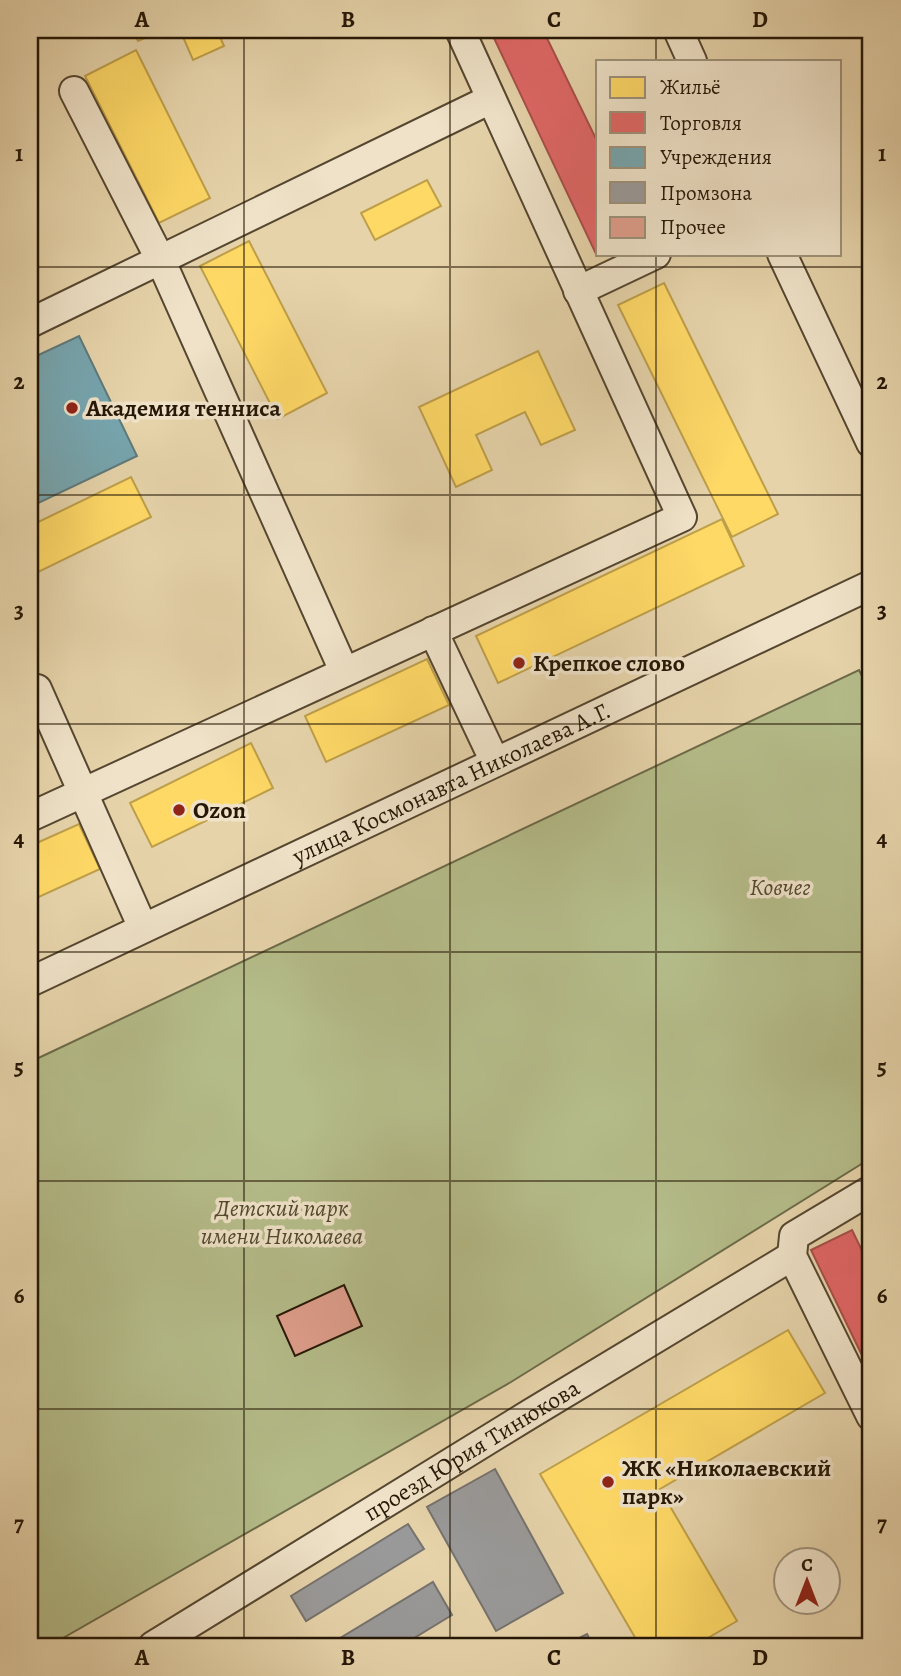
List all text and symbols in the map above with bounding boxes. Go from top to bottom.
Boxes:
text: A [134,4,150,35]
text: B [341,4,355,35]
text: C [547,4,561,35]
text: D [752,4,768,35]
legend [596,60,842,256]
text: Жильё [660,73,721,101]
text: Торговля [660,109,742,137]
text: 1 [15,138,23,169]
text: 1 [878,138,886,169]
text: Учреждения [660,143,772,171]
text: Промзона [660,179,753,207]
text: Прочее [660,213,726,241]
text: 2 [13,366,25,397]
text: 2 [876,366,888,397]
place label: Академия тенниса [85,392,281,424]
marker: Академия тенниса [64,400,80,416]
text: 3 [14,595,24,626]
text: 3 [877,595,887,626]
place label: Крепкое слово [533,647,685,679]
marker: Крепкое слово [511,655,527,671]
street label: улица Космонавта Николаева А.Г. [286,694,616,872]
place label: Ozon [193,794,247,826]
marker: Ozon [171,802,187,818]
text: 4 [14,823,25,854]
text: 4 [877,823,888,854]
park label: Ковчег [749,871,811,903]
text: 5 [14,1051,24,1082]
text: 5 [877,1051,887,1082]
park label: Детский парк имени Николаева [201,1192,363,1252]
text: 6 [14,1280,25,1311]
text: 6 [877,1280,888,1311]
street label: проезд Юрия Тинюкова [358,1372,586,1529]
place label: ЖК «Николаевский парк» [622,1452,831,1512]
marker: ЖК «Николаевский парк» [600,1474,616,1490]
text: 7 [14,1508,24,1539]
text: 7 [877,1508,887,1539]
north arrow [772,1546,842,1616]
text: С [801,1552,813,1578]
text: A [134,1642,150,1673]
text: B [341,1642,355,1673]
text: C [547,1642,561,1673]
text: D [752,1642,768,1673]

